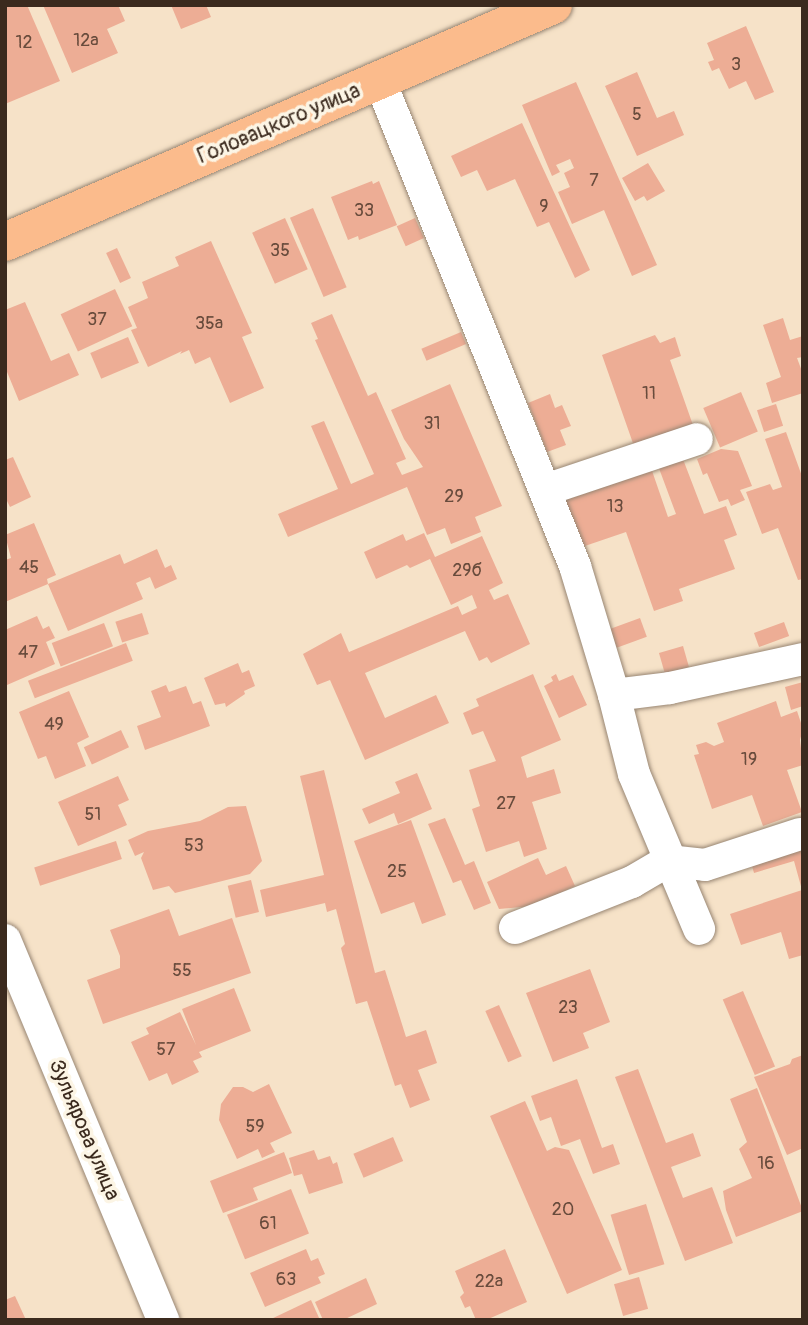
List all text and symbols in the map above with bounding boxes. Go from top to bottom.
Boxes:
house number: 12а [73,30,99,52]
house number: 12 [15,32,33,54]
house number: 3 [731,54,741,76]
street label: Головацкого улица [194,78,364,170]
house number: 5 [632,104,642,126]
house number: 7 [589,170,599,192]
house number: 9 [539,196,549,218]
house number: 33 [354,200,374,222]
house number: 35 [270,240,290,262]
house number: 37 [87,309,107,331]
house number: 35а [195,313,223,335]
house number: 11 [642,383,656,405]
house number: 31 [423,413,441,435]
house number: 29 [444,486,464,508]
house number: 13 [606,496,624,518]
house number: 45 [19,557,39,579]
house number: 29б [452,560,482,582]
house number: 47 [18,642,38,664]
house number: 49 [44,714,64,736]
house number: 19 [741,749,757,771]
house number: 27 [496,793,516,815]
house number: 51 [85,804,101,826]
house number: 53 [184,835,204,857]
house number: 25 [387,861,407,883]
house number: 55 [172,960,192,982]
house number: 23 [558,997,578,1019]
house number: 57 [156,1039,176,1061]
street label: Зульярова улица [43,1056,125,1204]
house number: 59 [245,1116,265,1138]
house number: 16 [757,1153,775,1175]
house number: 20 [552,1199,574,1221]
house number: 61 [259,1213,277,1235]
house number: 63 [276,1269,296,1291]
house number: 22а [475,1271,503,1293]

